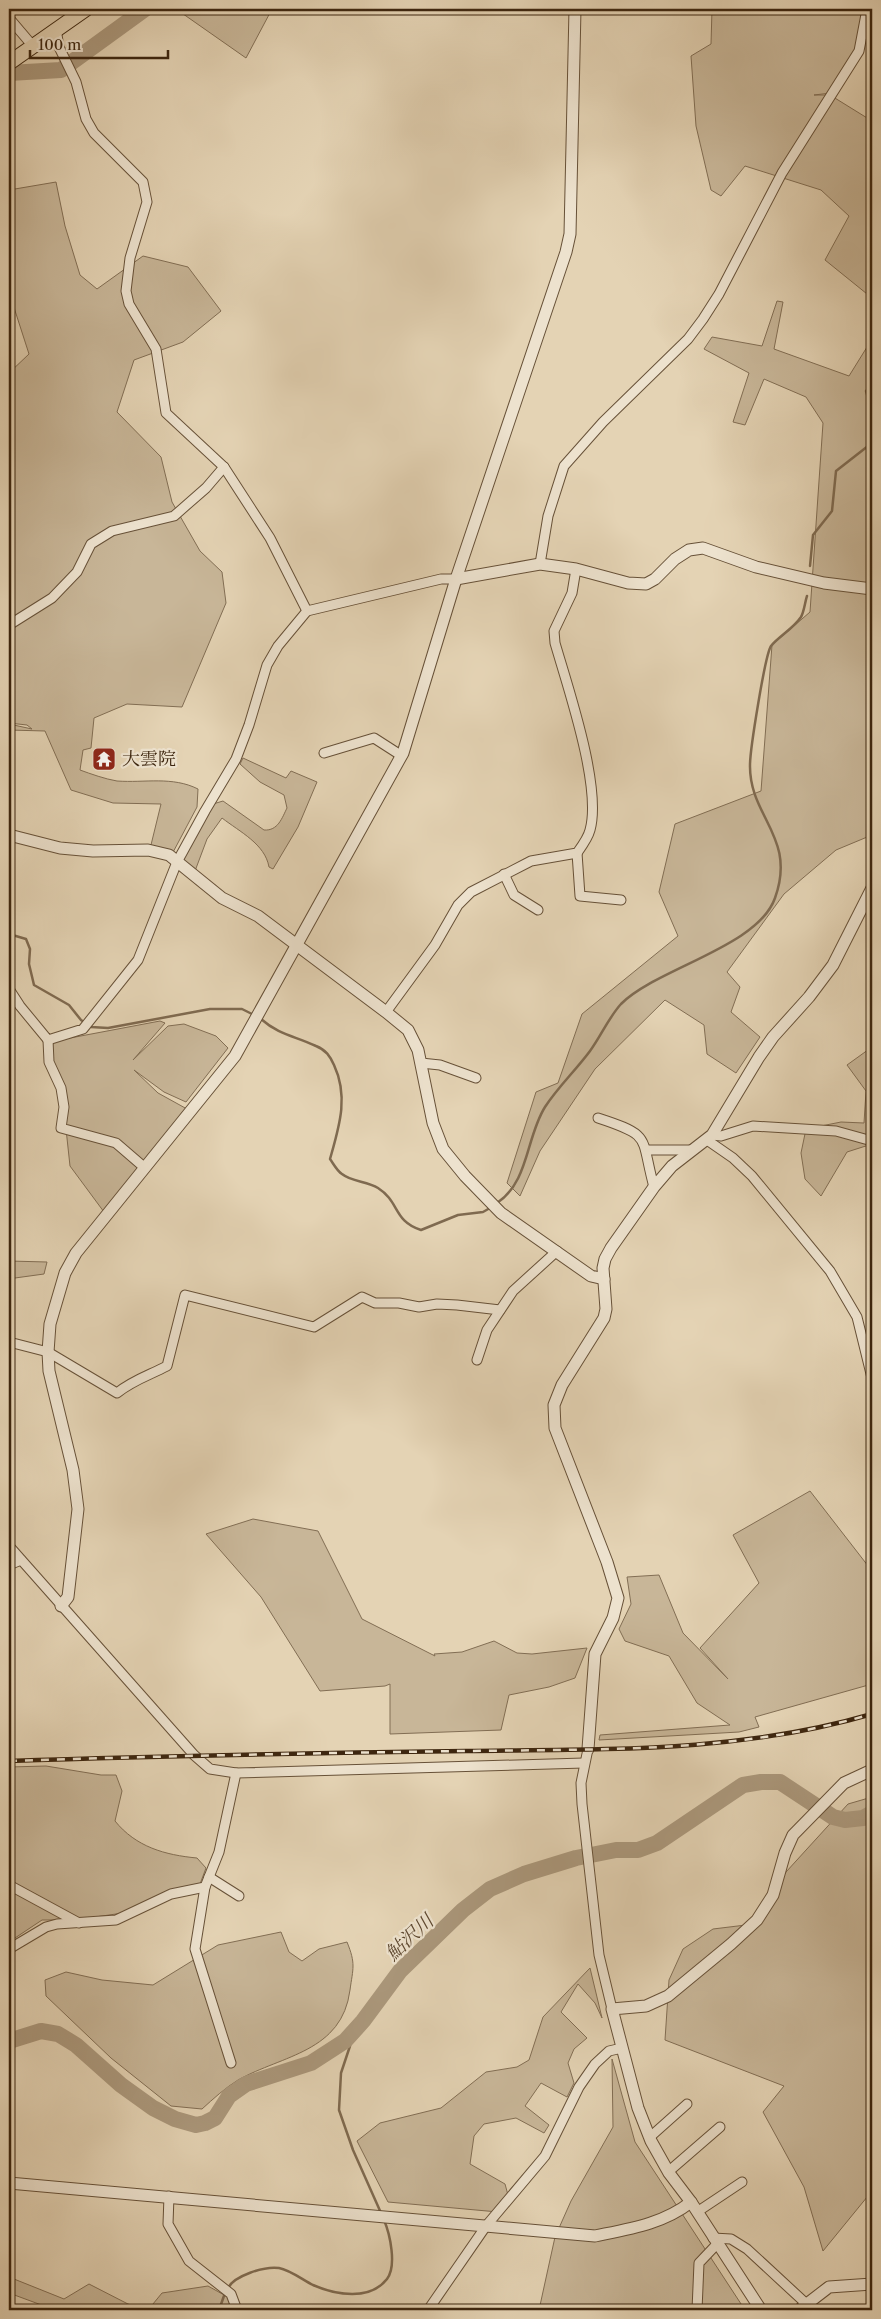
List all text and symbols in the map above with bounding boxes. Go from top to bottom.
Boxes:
scale bar [30,28,168,60]
text: 100 m [38,35,81,54]
temple icon: 大雲院 [91,746,117,772]
place label: 大雲院 [122,748,176,770]
water label: 鮎沢川 [381,1908,439,1965]

